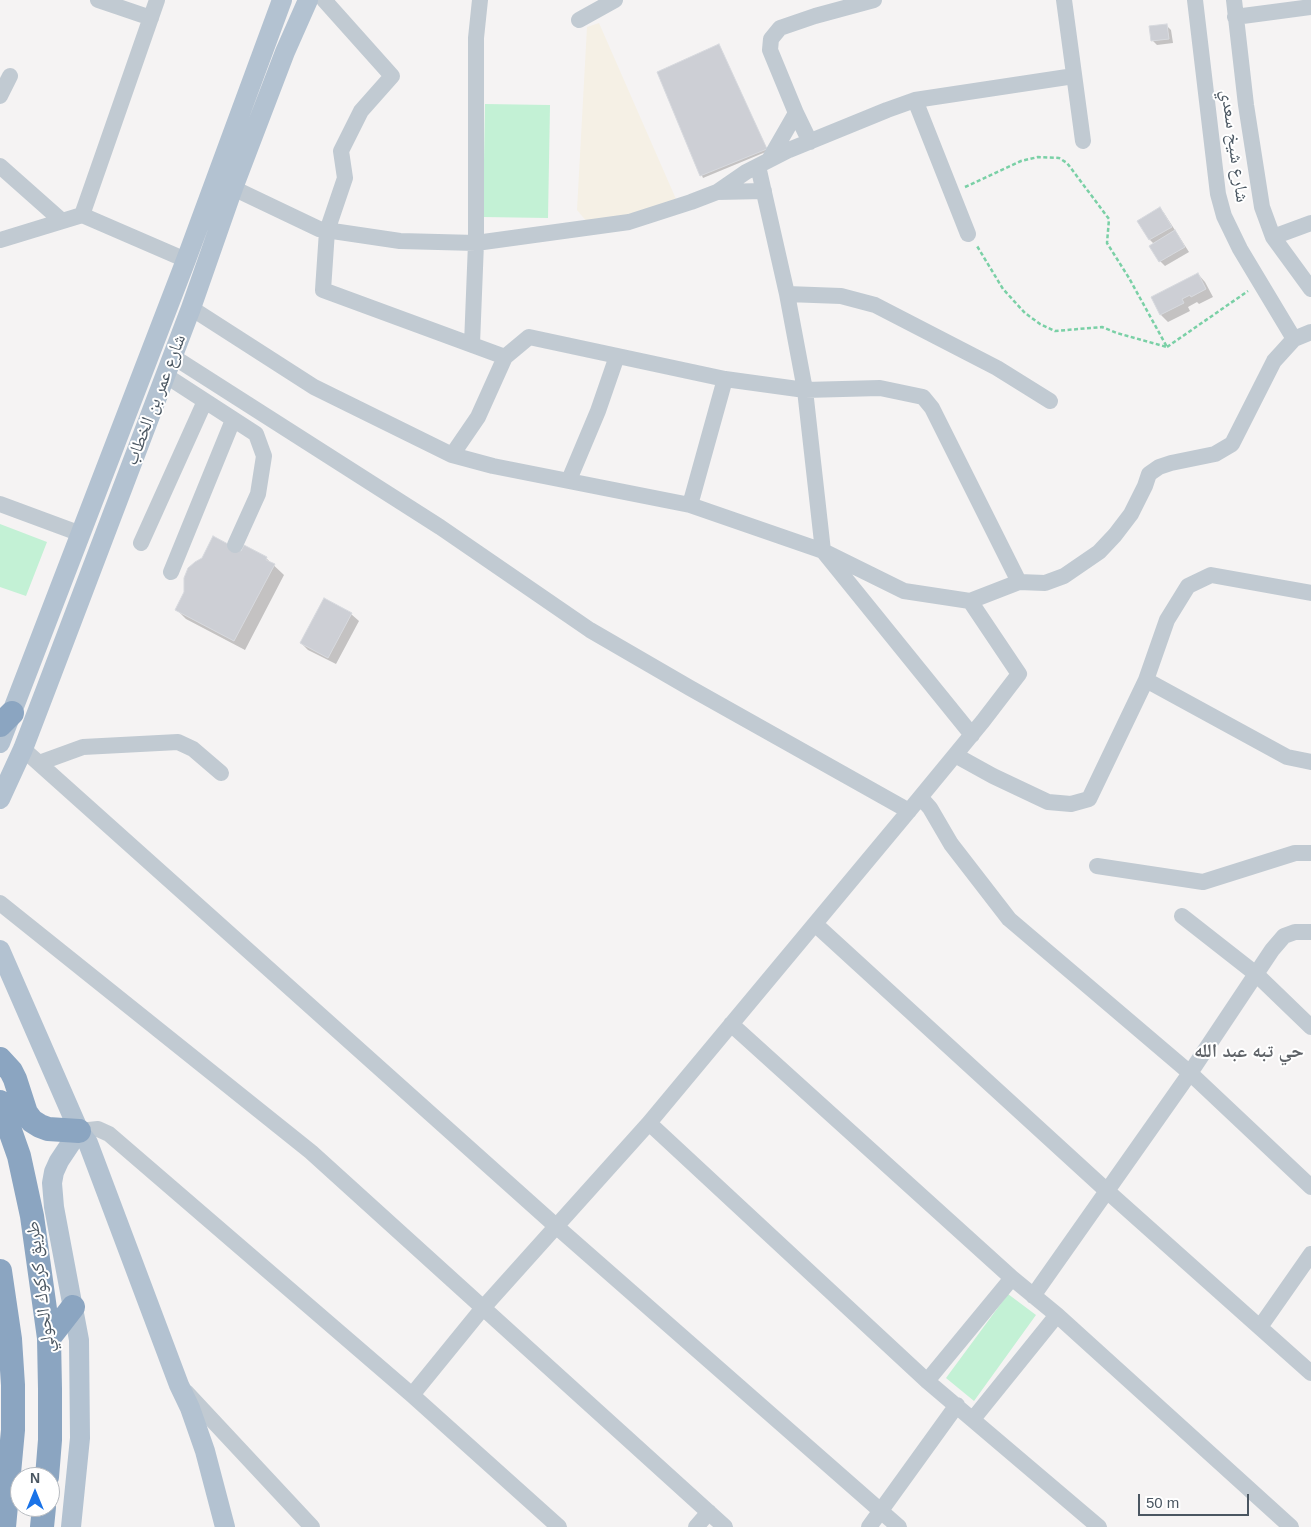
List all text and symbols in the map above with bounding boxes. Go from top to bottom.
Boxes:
street label: شارع شيخ سعدي [1215,88,1253,204]
street label: شارع عمر بن الخطاب [121,332,191,468]
district label: حي تبه عبد الله [1194,1041,1304,1063]
street label: طريق كركوك الحولي [22,1220,60,1354]
north arrow [10,1467,60,1517]
text: N [30,1470,40,1486]
scale bar [1141,1484,1252,1516]
text: 50 m [1146,1494,1179,1511]

